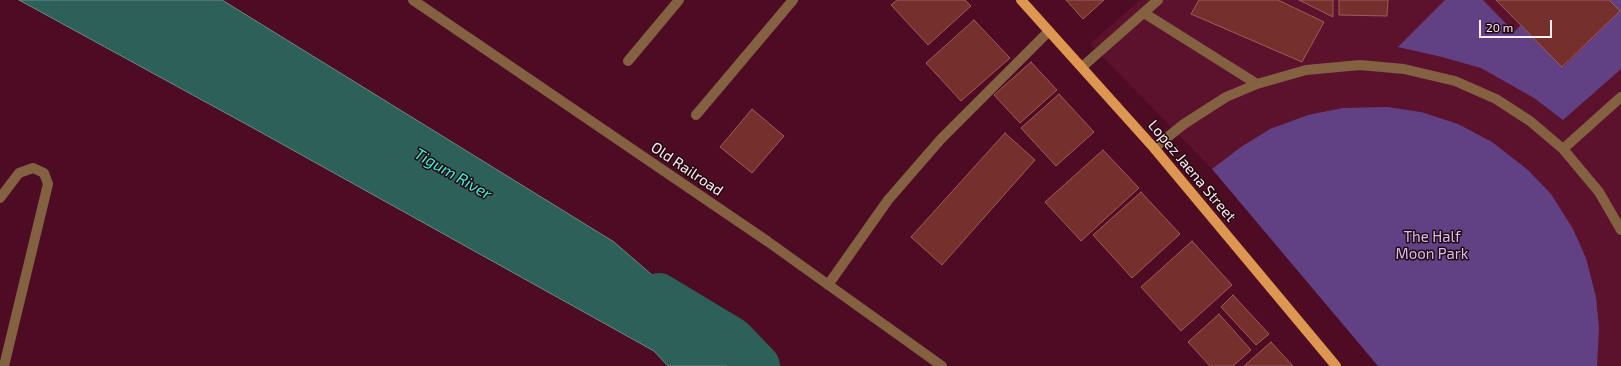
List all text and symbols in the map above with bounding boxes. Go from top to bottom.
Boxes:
scale bar [1481,12,1554,38]
text: 20 m [1486,20,1513,34]
street label: Lopez Jaena Street [1144,116,1240,226]
street label: Old Railroad [647,138,727,200]
water label: Tigum River [411,144,495,204]
park label: The Half Moon Park [1396,228,1468,263]

